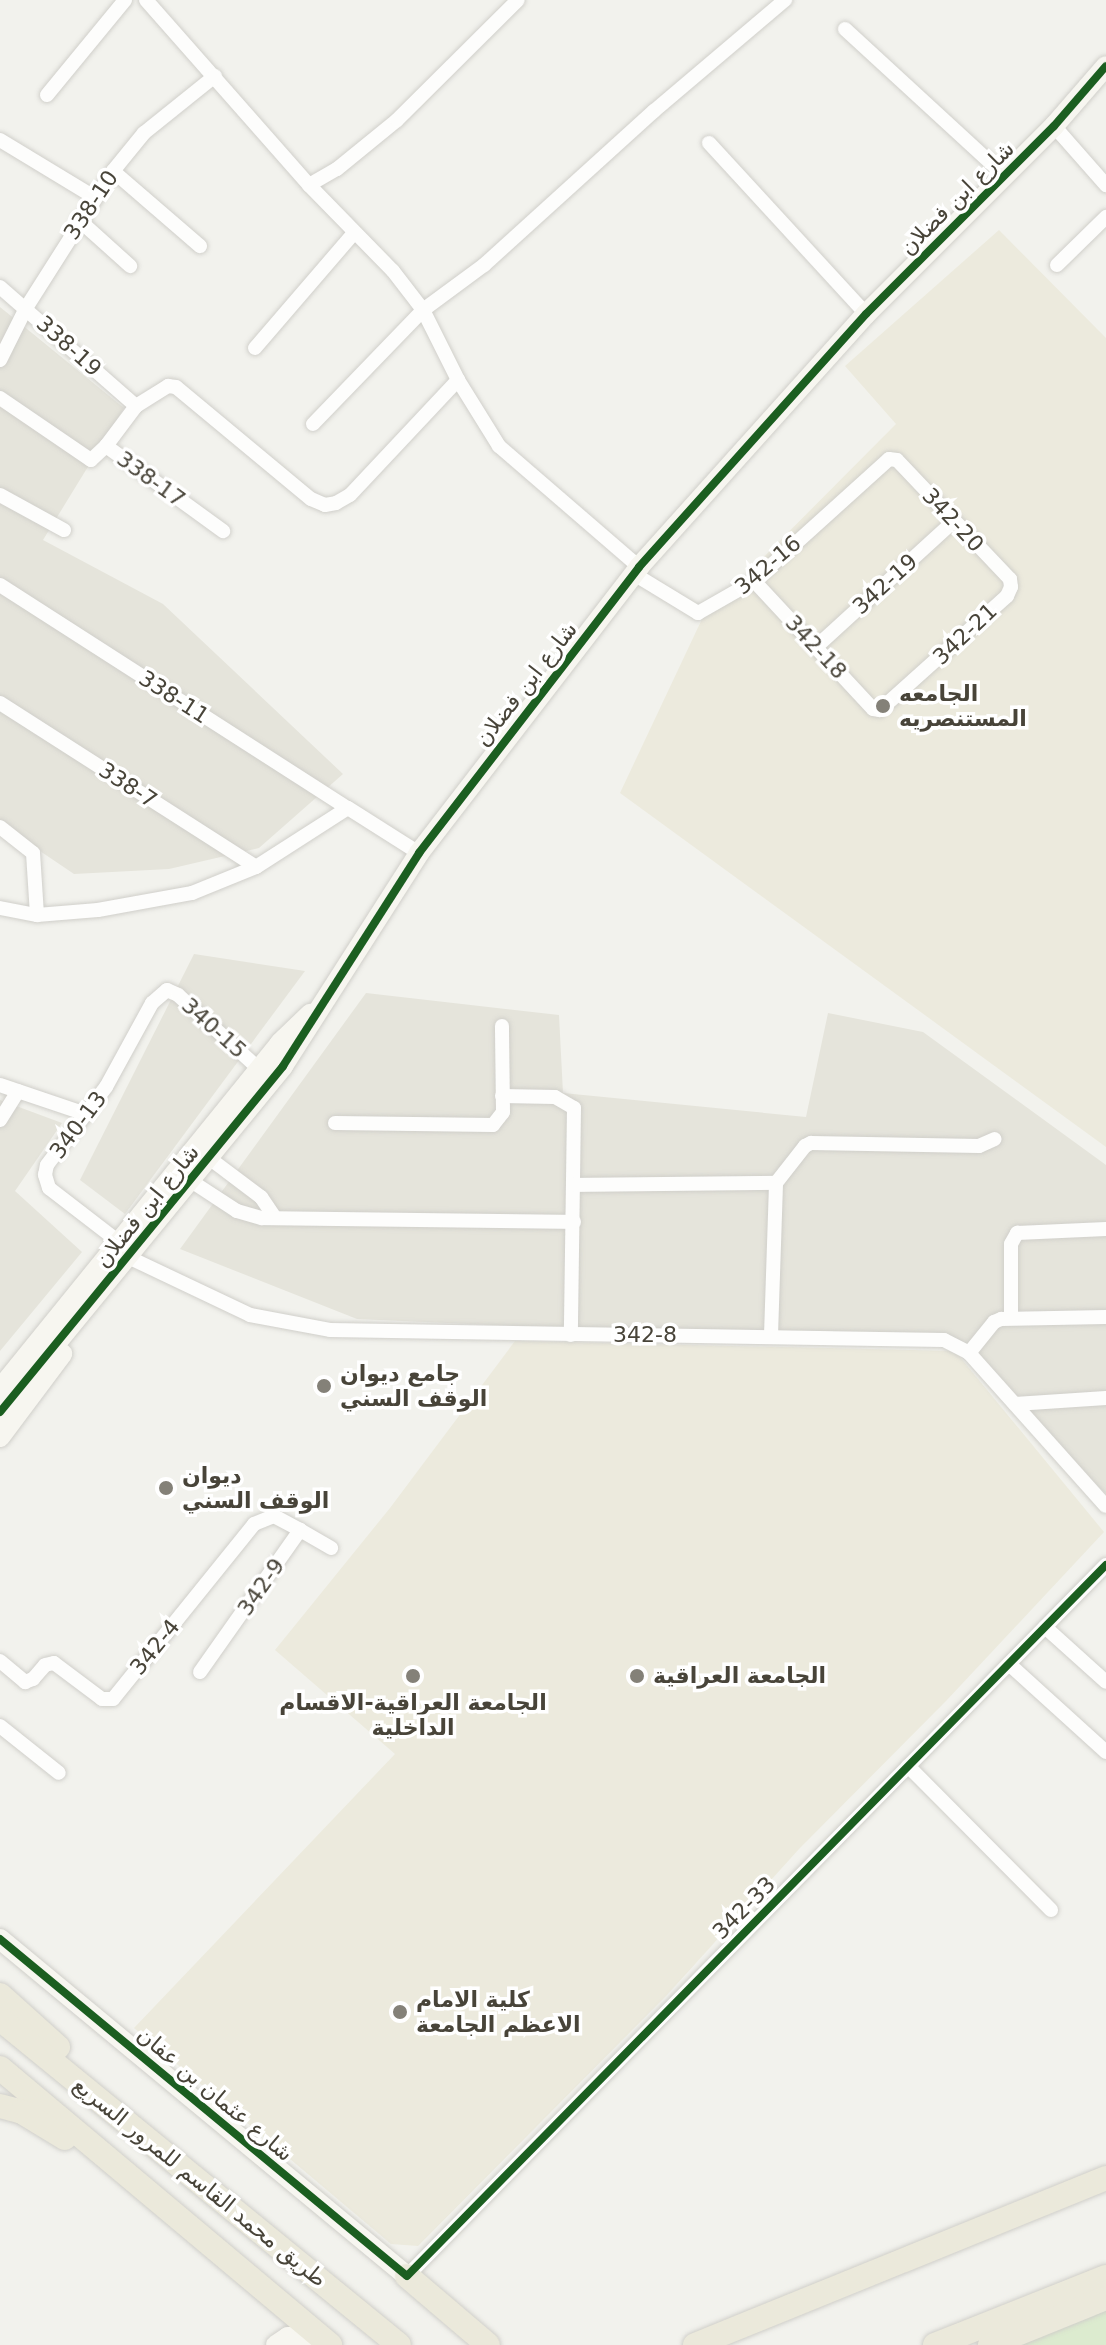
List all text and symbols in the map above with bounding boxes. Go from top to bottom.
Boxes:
street label: شارع ابن فضلان [894,135,1020,261]
street label: 338-10 [58,165,124,245]
street label: 338-19 [31,310,107,382]
street label: 338-17 [112,445,190,513]
street label: 342-20 [917,483,989,557]
street label: 342-16 [730,530,806,600]
street label: 342-19 [847,548,923,620]
street label: 342-21 [928,598,1002,670]
street label: 342-18 [780,610,852,684]
street label: شارع ابن فضلان [469,616,583,752]
street label: 338-11 [134,665,214,729]
place label: الجامعه المستنصريه [899,680,1027,732]
marker: الجامعه المستنصريه [874,697,892,715]
street label: 338-7 [94,757,162,813]
street label: 340-15 [176,992,252,1064]
street label: 340-13 [44,1086,112,1164]
street label: شارع ابن فضلان [89,1139,205,1273]
street label: 342-8 [613,1322,677,1348]
place label: جامع ديوان الوقف السني [340,1360,487,1412]
marker: جامع ديوان الوقف السني [315,1377,333,1395]
place label: ديوان الوقف السني [182,1462,329,1514]
marker: ديوان الوقف السني [157,1479,175,1497]
street label: 342-9 [232,1553,290,1621]
street label: 342-4 [125,1614,185,1680]
place label: الجامعة العراقية [653,1663,826,1689]
marker: الجامعة العراقية-الاقسام الداخلية [404,1667,422,1685]
marker: الجامعة العراقية [628,1667,646,1685]
place label: الجامعة العراقية-الاقسام الداخلية [279,1689,547,1740]
street label: 342-33 [707,1871,781,1945]
place label: كلية الامام الاعظم الجامعة [416,1986,581,2038]
marker: كلية الامام الاعظم الجامعة [391,2003,409,2021]
street label: شارع عثمان بن عفان [132,2021,298,2167]
street label: طريق محمد القاسم للمرور السريع [68,2072,332,2292]

